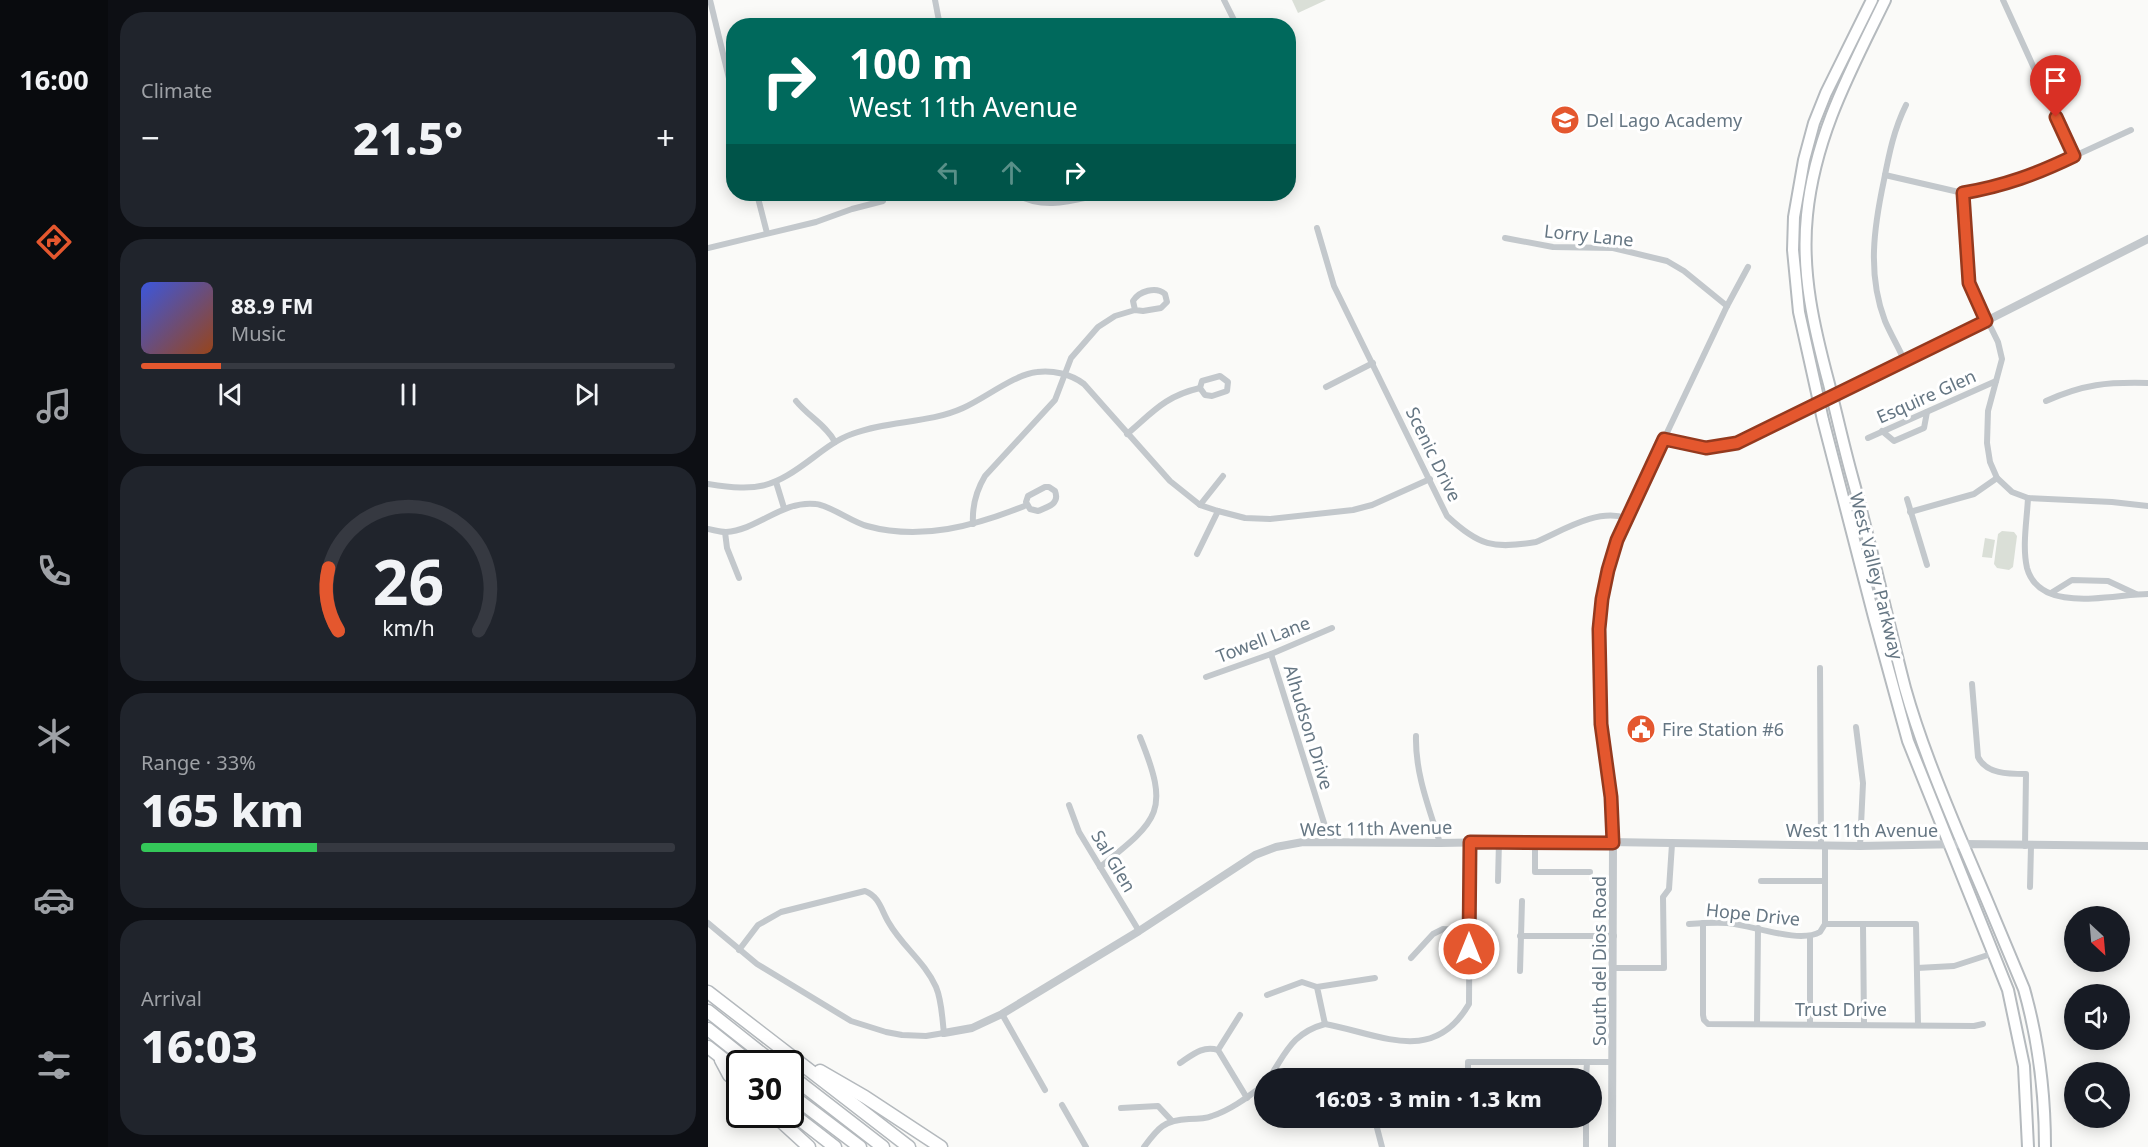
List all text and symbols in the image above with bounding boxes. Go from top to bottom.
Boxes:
text: 100 m [849,34,973,91]
icon: right [750,42,828,120]
pin [2030,55,2081,117]
text: 16:00 [19,61,89,98]
icon: arrive [2039,64,2072,97]
text: Climate [141,77,212,104]
text: West 11th Avenue [849,88,1078,125]
school or university icon: Del Lago Academy [1549,104,1581,136]
text: 21.5° [353,107,463,168]
place label: Del Lago Academy [1586,108,1743,132]
text: − [141,115,160,160]
text: + [656,115,675,160]
icon: left [932,156,965,189]
icon: ahead [995,156,1028,189]
icon: right [1058,156,1091,189]
street label: Lorry Lane [1543,218,1635,252]
icon: directions [33,221,75,263]
text: 88.9 FM [231,290,313,320]
text: Music [231,320,286,347]
street label: Esquire Glen [1873,363,1979,429]
icon: previous [214,378,247,411]
icon: pause [392,378,425,411]
icon: next [570,378,603,411]
icon: music [33,385,75,427]
street label: Scenic Drive [1401,403,1467,505]
street label: West Valley Parkway [1845,490,1910,663]
text: 26 [372,538,444,623]
icon: phone [33,550,75,592]
street label: Towell Lane [1213,610,1313,668]
text: km/h [382,613,434,642]
street label: Alhudson Drive [1279,662,1339,792]
public building icon: Fire Station #6 [1625,713,1657,745]
icon: climate [33,715,75,757]
place label: Fire Station #6 [1662,717,1784,741]
text: Range · 33% [141,749,256,776]
text: 165 km [141,779,304,840]
street label: West 11th Avenue [1300,815,1452,841]
street label: West 11th Avenue [1786,818,1938,842]
street label: Sal Glen [1086,826,1142,896]
street label: South del Dios Road [1587,876,1611,1046]
icon: car [33,879,75,921]
street label: Hope Drive [1705,897,1801,931]
north arrow [2064,906,2130,972]
map controls [2064,906,2130,1128]
position arrow [1437,917,1501,981]
button: sound [2064,984,2130,1050]
text: Arrival [141,985,202,1012]
street label: Trust Drive [1795,997,1887,1021]
text: 16:03 [141,1015,258,1076]
icon: filters [33,1044,75,1086]
speed limit sign: 30 [726,1050,804,1128]
button: search [2064,1062,2130,1128]
text: 16:03 · 3 min · 1.3 km [1314,1083,1542,1113]

